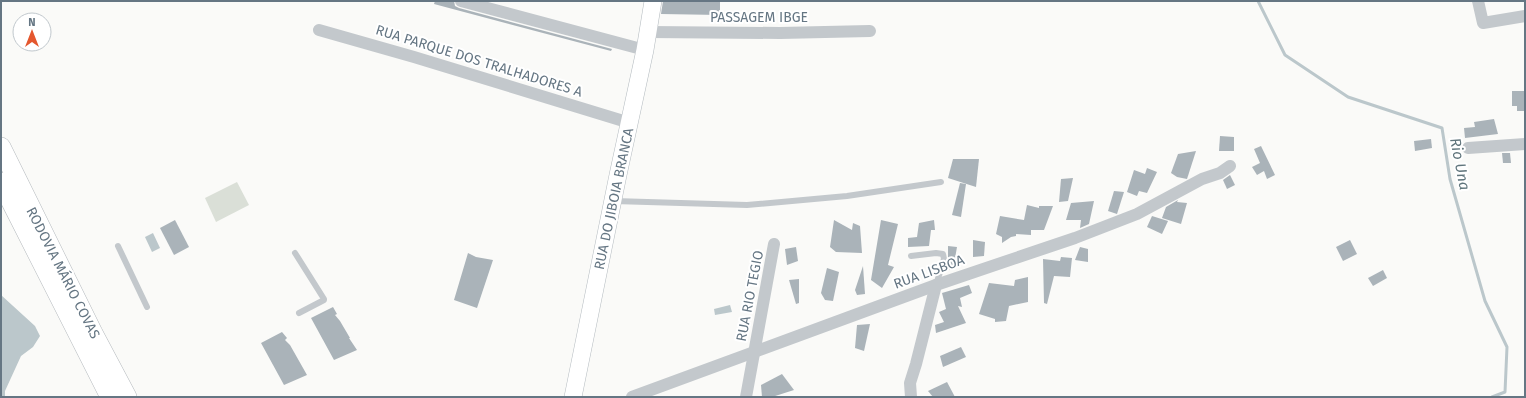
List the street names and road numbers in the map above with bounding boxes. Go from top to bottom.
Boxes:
street label: PASSAGEM IBGE [710,9,808,26]
street label: RUA PARQUE DOS TRALHADORES A [374,21,584,101]
street label: RUA DO JIBOIA BRANCA [591,127,637,271]
street label: RODOVIA MÁRIO COVAS [22,204,105,342]
street label: RUA RIO TEGIO [733,249,767,343]
street label: RUA LISBOA [891,251,967,293]

